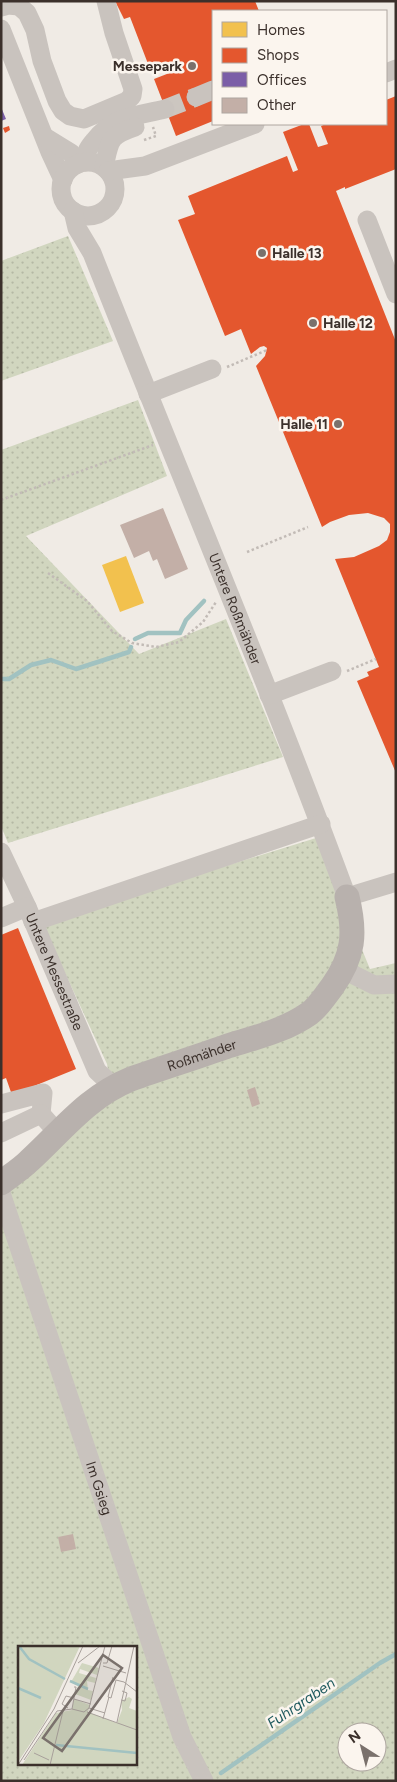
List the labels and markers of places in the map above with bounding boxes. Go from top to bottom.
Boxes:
place label: Messepark [113,58,182,75]
marker: Messepark [186,60,198,72]
place label: Halle 13 [272,245,322,262]
marker: Halle 13 [256,247,268,259]
place label: Halle 12 [323,315,373,332]
marker: Halle 12 [307,317,319,329]
place label: Halle 11 [280,416,328,433]
marker: Halle 11 [332,418,344,430]

